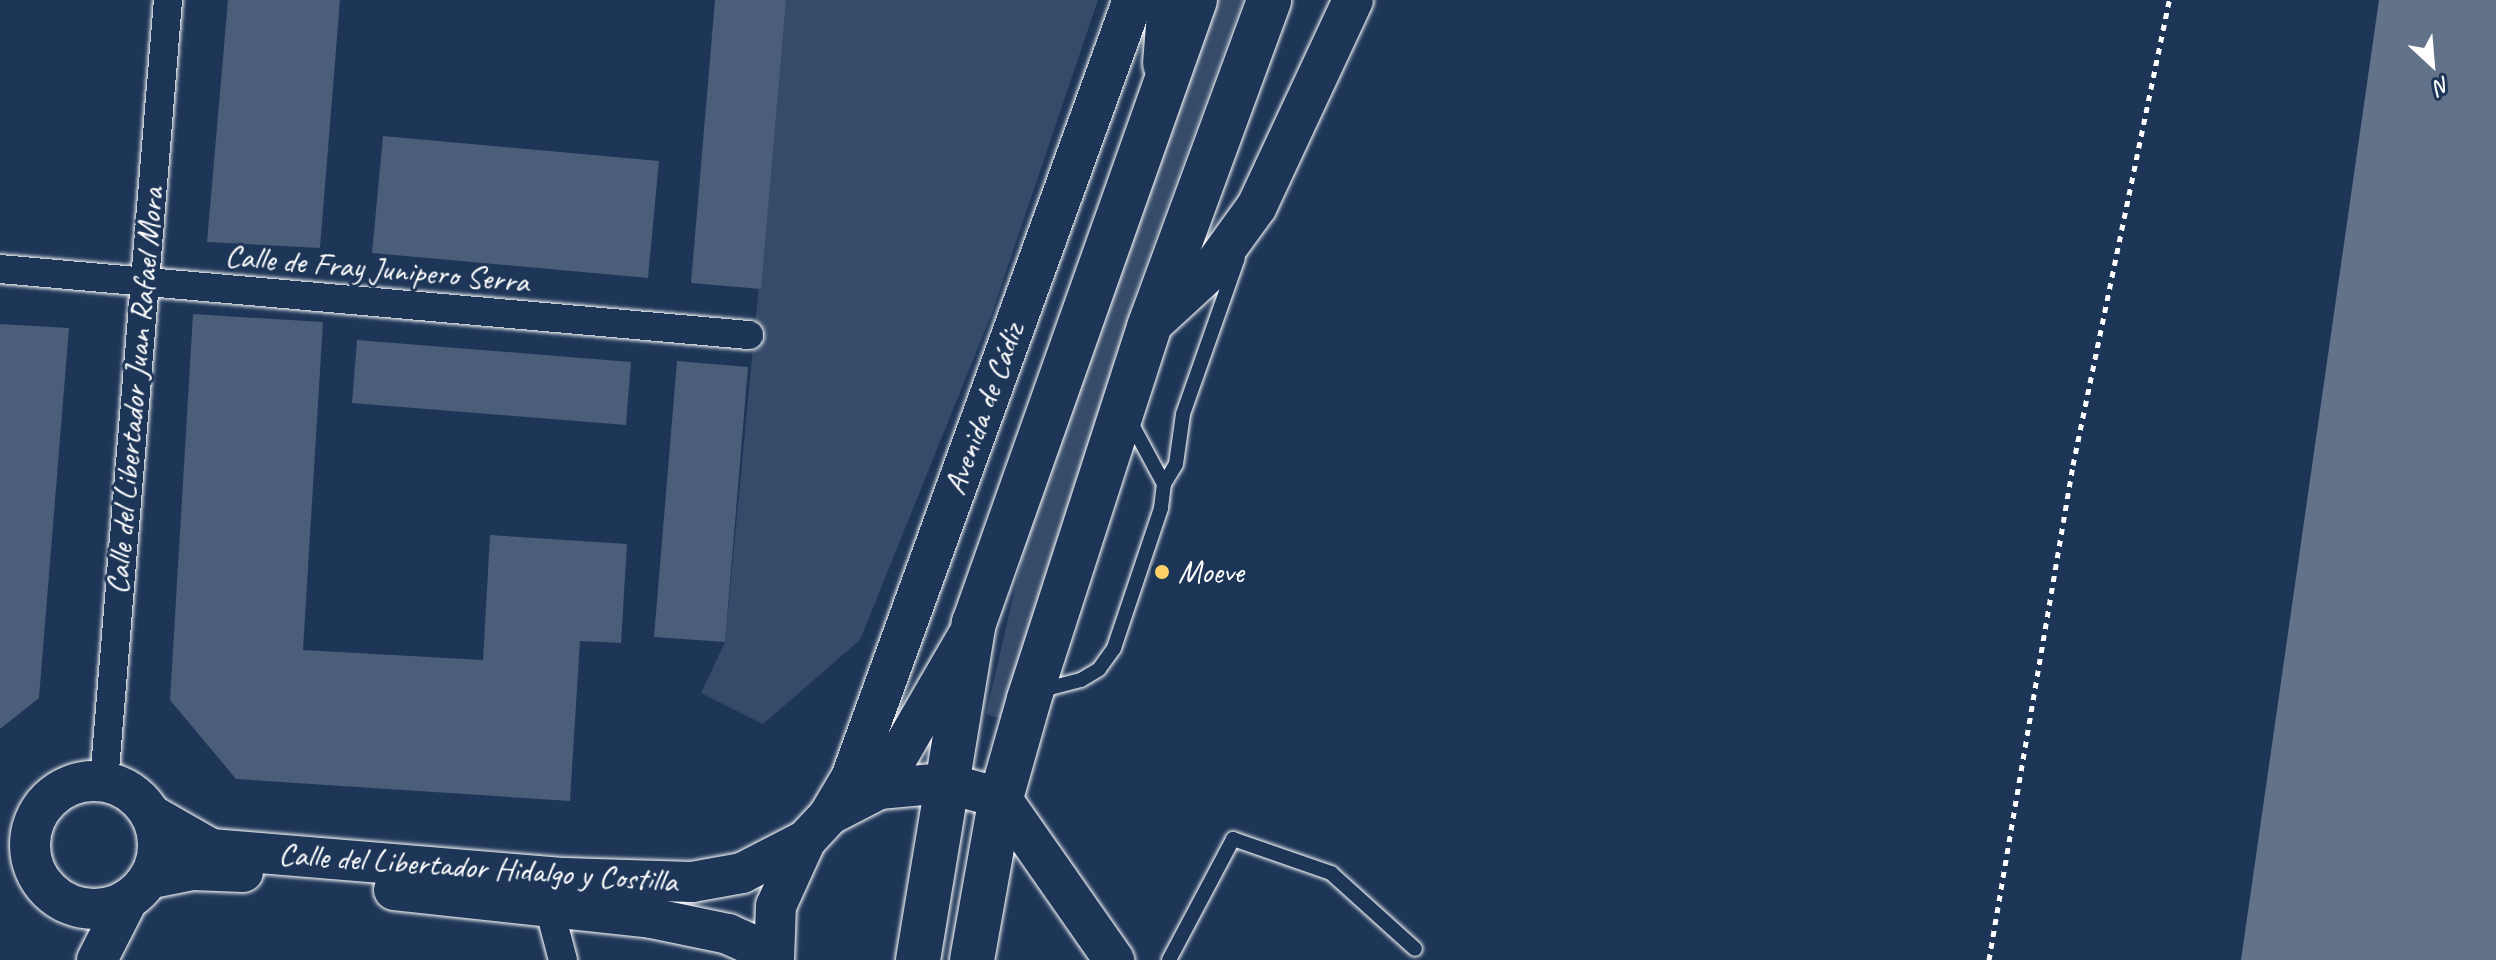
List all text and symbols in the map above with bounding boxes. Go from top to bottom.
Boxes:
north arrow [2392,24,2472,104]
text: N [2430,70,2455,101]
street label: Calle del Libertador Juan Rafael Mora [98,186,172,596]
street label: Calle de Fray Junipero Serra [225,237,529,301]
street label: Avenida de Cádiz [935,318,1033,500]
place label: Moeve [1178,553,1244,591]
marker: Moeve [1153,563,1171,581]
street label: Calle del Libertador Hidalgo y Costilla [278,835,678,901]

